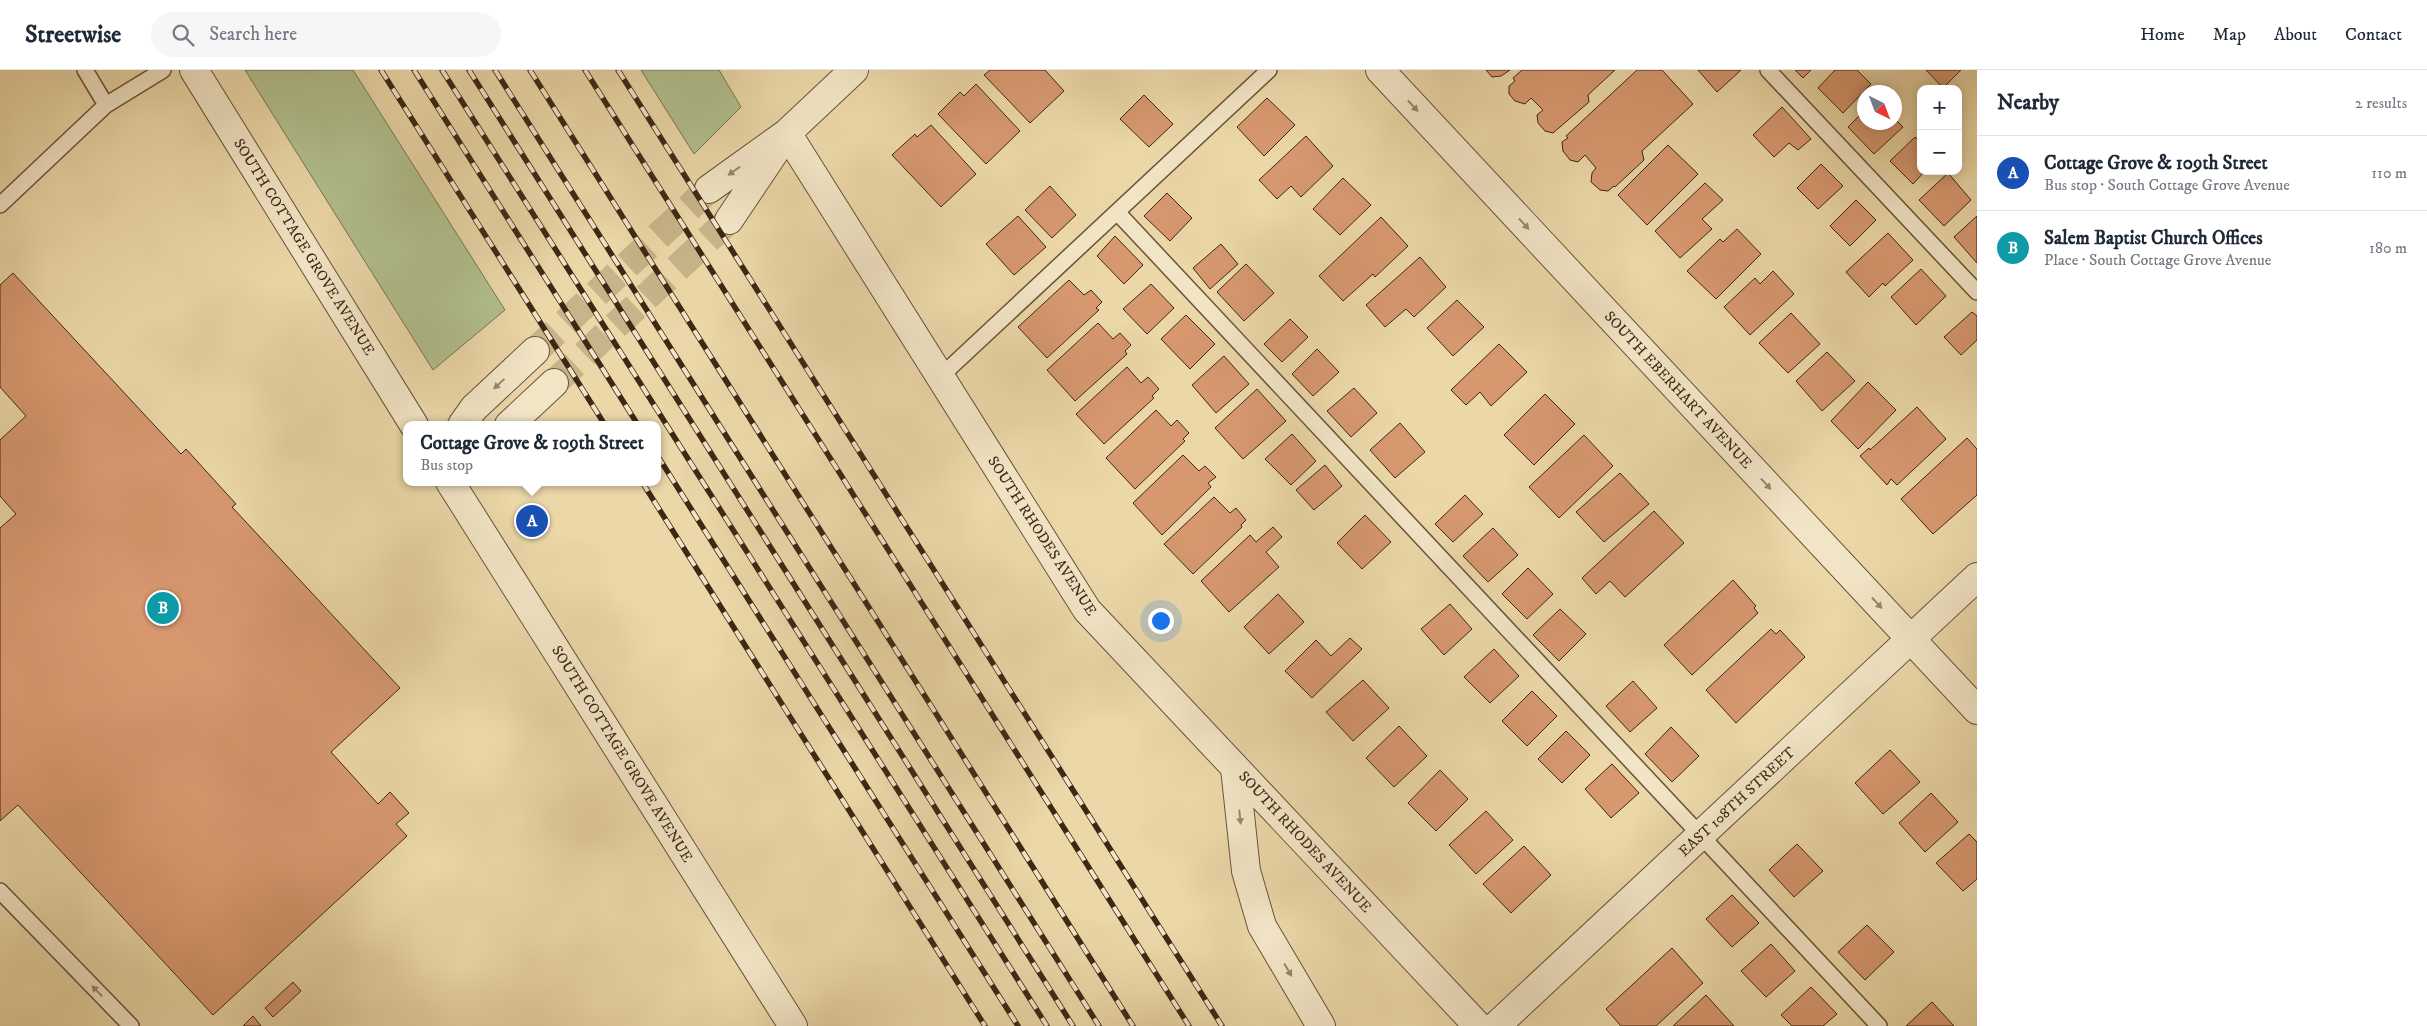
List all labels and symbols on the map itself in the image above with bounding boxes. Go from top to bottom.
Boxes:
north arrow [1857,85,1902,130]
one-way arrow [1407,99,1419,111]
street label: SOUTH COTTAGE GROVE AVENUE [229,135,379,359]
one-way arrow [727,166,741,176]
one-way arrow [1518,218,1530,230]
street label: SOUTH EBERHART AVENUE [1600,307,1756,473]
one-way arrow [494,378,506,390]
street label: SOUTH RHODES AVENUE [983,453,1101,620]
one-way arrow [1760,478,1772,490]
pin: A [516,502,548,540]
pin: B [147,589,179,627]
one-way arrow [1871,596,1883,608]
your location [1148,608,1174,634]
street label: SOUTH COTTAGE GROVE AVENUE [547,642,697,866]
street label: EAST 108TH STREET [1675,743,1800,861]
street label: SOUTH RHODES AVENUE [1234,767,1376,917]
one-way arrow [1236,809,1244,825]
one-way arrow [1284,962,1292,977]
one-way arrow [91,985,103,997]

